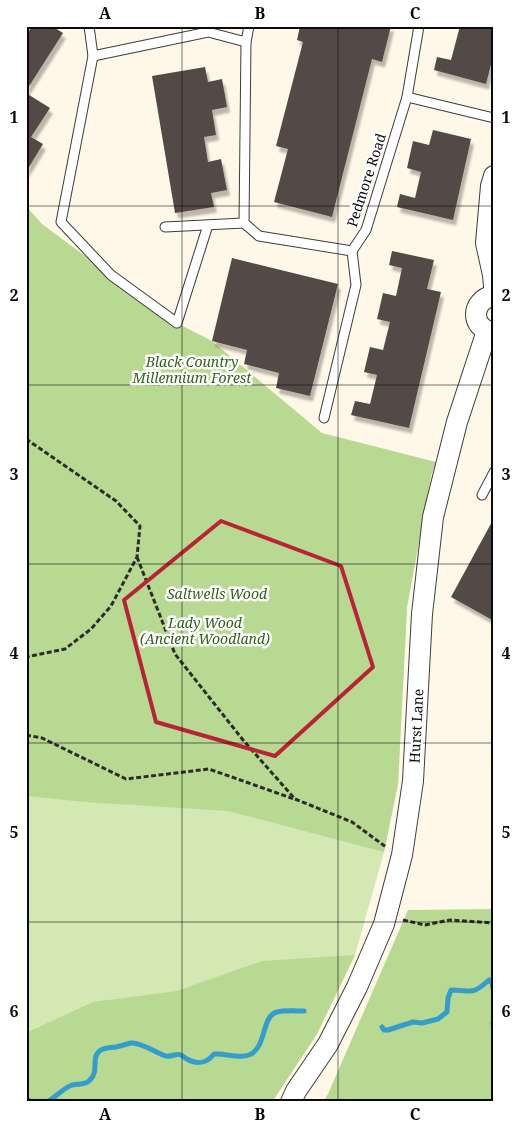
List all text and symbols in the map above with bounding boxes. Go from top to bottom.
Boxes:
text: A [99,2,112,24]
text: B [255,2,266,24]
text: C [410,2,421,24]
text: 1 [9,106,19,128]
text: 1 [501,106,511,128]
street label: Pedmore Road [342,130,390,229]
text: 2 [9,284,19,306]
text: 2 [501,284,511,306]
park label: Black Country Millennium Forest [132,352,252,387]
text: 3 [9,463,19,485]
text: 3 [501,463,511,485]
park label: Saltwells Wood [167,584,268,603]
park label: Lady Wood (Ancient Woodland) [140,613,270,648]
text: 4 [9,642,19,664]
text: 4 [501,642,511,664]
street label: Hurst Lane [405,688,427,764]
text: 5 [9,821,19,843]
text: 5 [501,821,511,843]
text: 6 [9,1000,19,1022]
text: 6 [501,1000,511,1022]
text: A [99,1103,112,1125]
text: B [255,1103,266,1125]
text: C [410,1103,421,1125]

